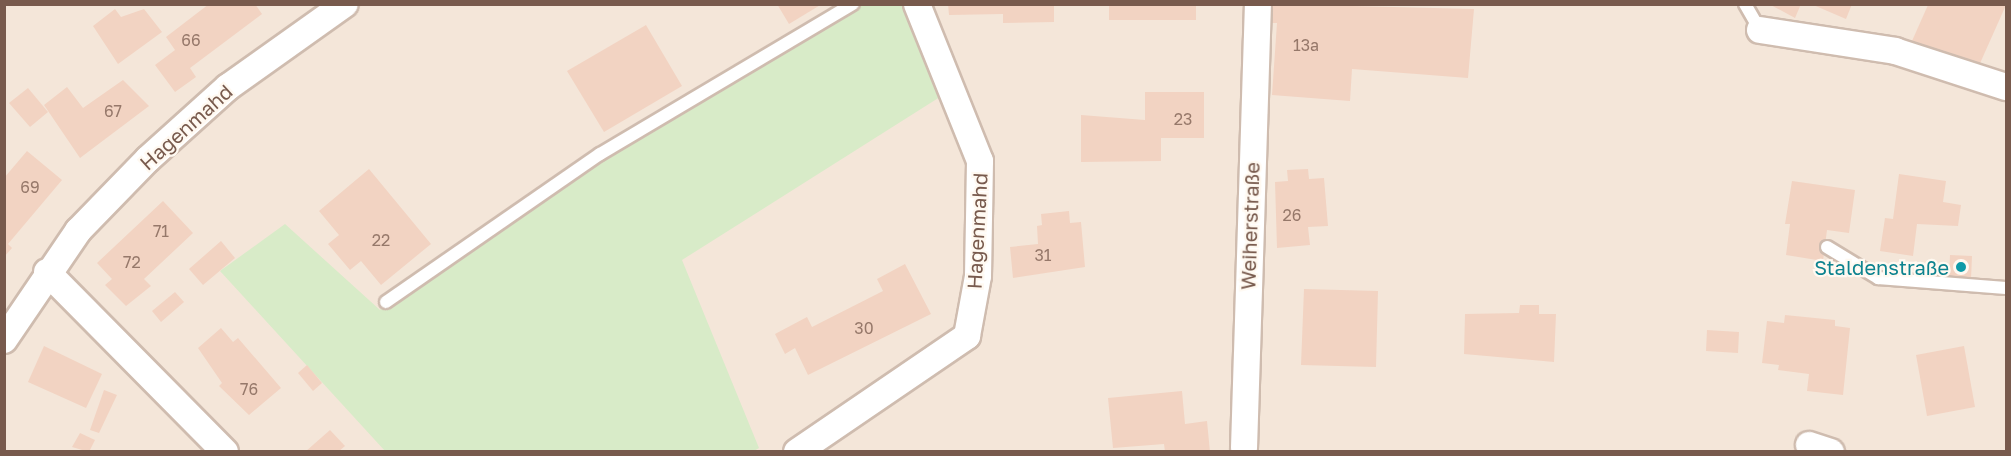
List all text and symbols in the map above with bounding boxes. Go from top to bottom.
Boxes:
house number: 66 [181,30,201,50]
house number: 13a [1293,35,1319,55]
street label: Hagenmahd [135,79,237,175]
house number: 67 [104,101,122,121]
house number: 23 [1174,109,1192,129]
street label: Weiherstraße [1236,162,1264,290]
street label: Hagenmahd [962,172,992,290]
house number: 69 [20,177,40,197]
house number: 26 [1283,205,1301,225]
house number: 71 [153,221,169,241]
house number: 22 [372,230,390,250]
house number: 31 [1034,245,1052,265]
house number: 72 [123,252,141,272]
place label: Staldenstraße [1814,255,1949,279]
marker: Staldenstraße [1954,260,1968,274]
house number: 30 [854,318,874,338]
house number: 76 [240,379,258,399]

